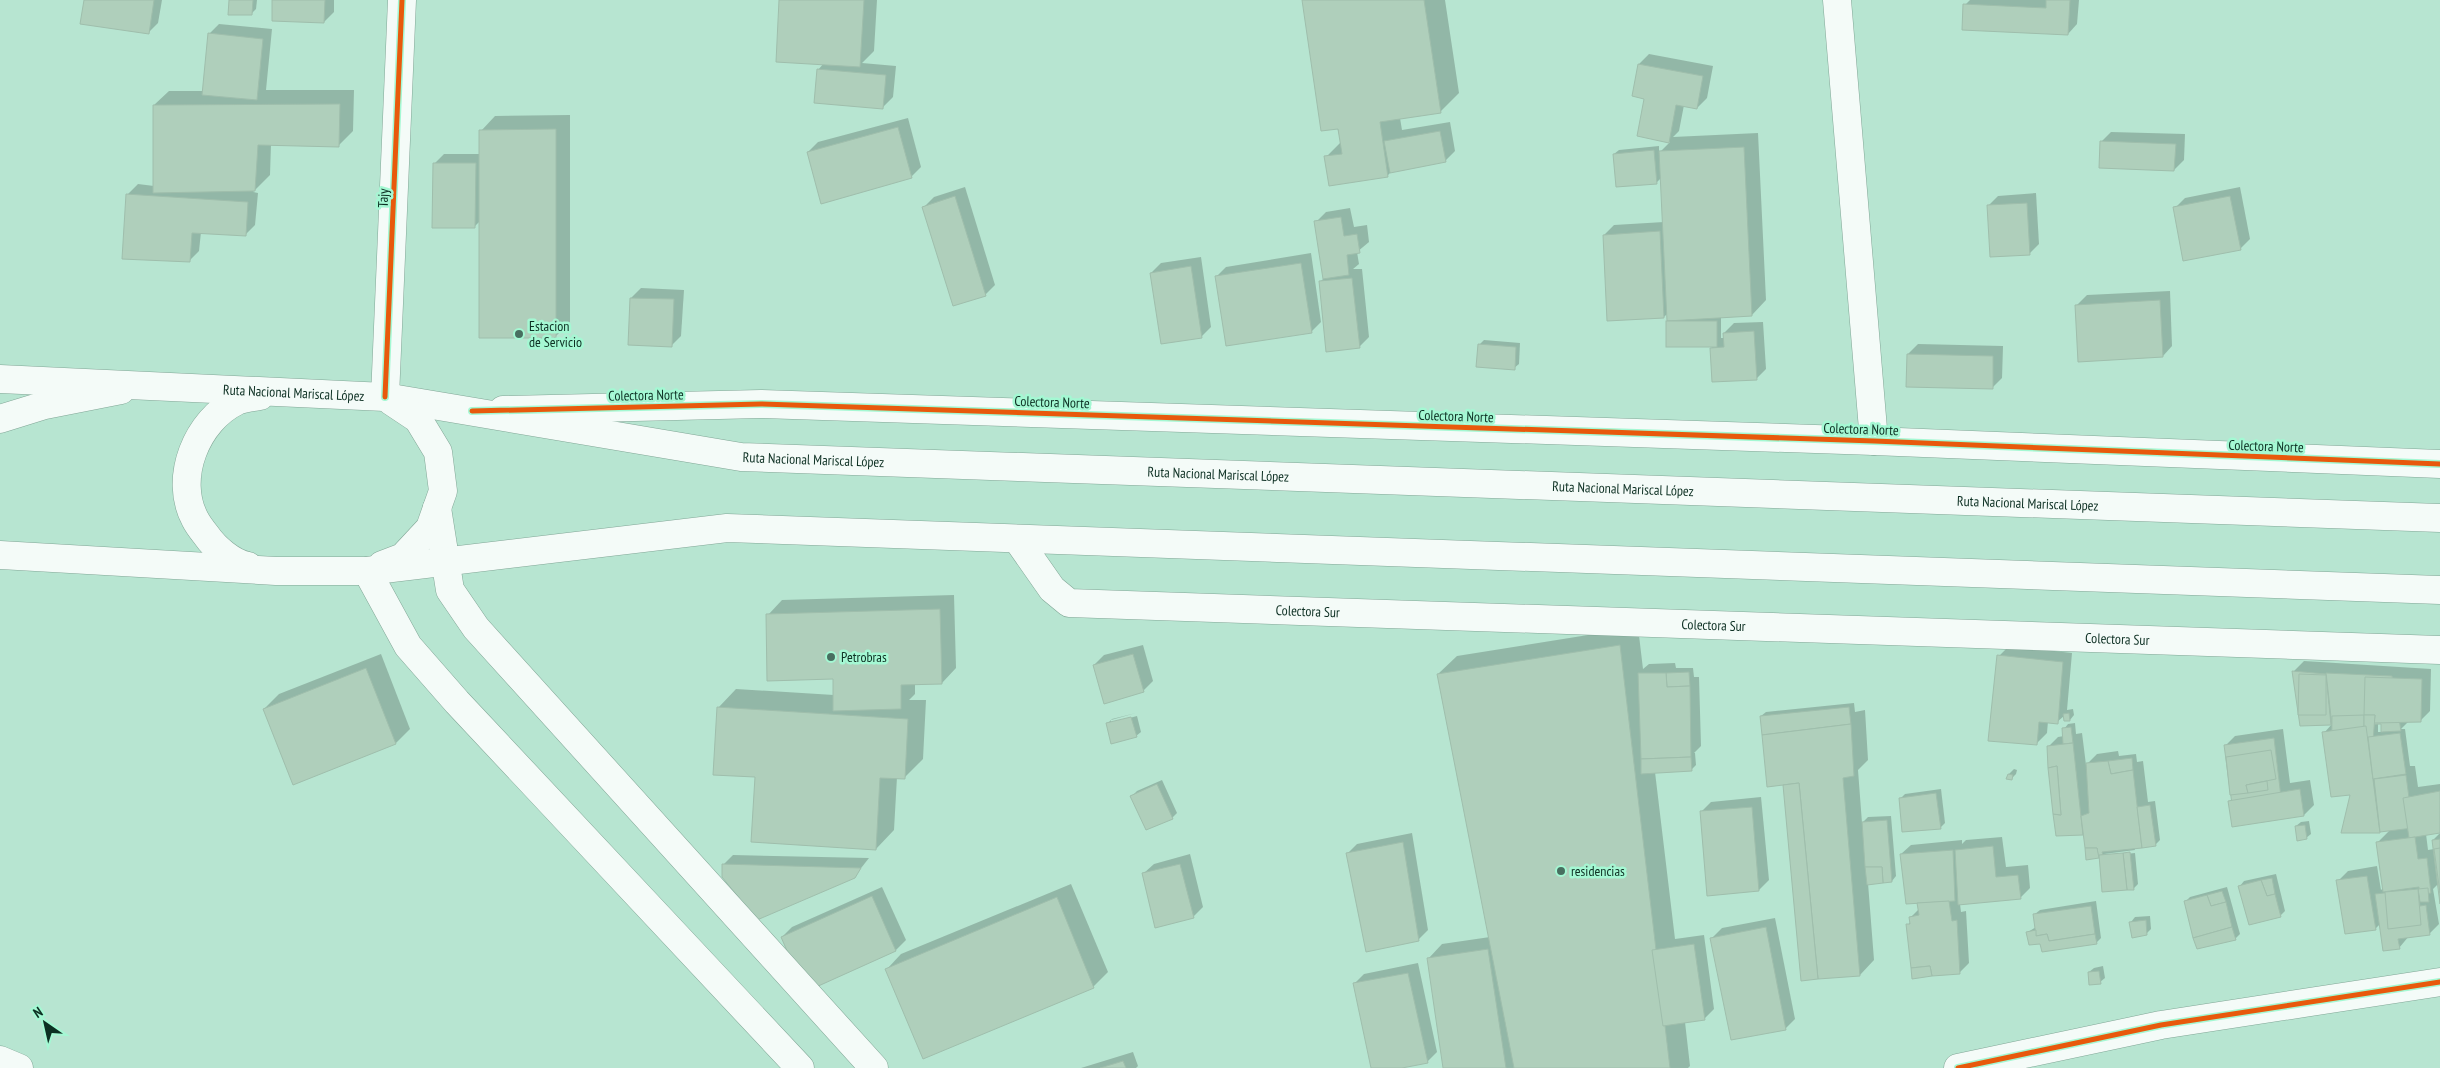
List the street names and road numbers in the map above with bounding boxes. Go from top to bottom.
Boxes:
street label: Tajy [374,187,392,208]
street label: Ruta Nacional Mariscal López [223,380,365,405]
street label: Colectora Norte [608,385,684,405]
street label: Colectora Norte [1014,392,1090,412]
street label: Colectora Norte [1418,406,1494,426]
street label: Colectora Norte [1823,419,1899,439]
street label: Colectora Norte [2228,436,2304,456]
street label: Ruta Nacional Mariscal López [742,448,885,471]
street label: Ruta Nacional Mariscal López [1147,463,1289,486]
street label: Ruta Nacional Mariscal López [1552,477,1694,500]
street label: Ruta Nacional Mariscal López [1957,492,2099,515]
street label: Colectora Sur [1275,601,1340,621]
street label: Colectora Sur [1681,615,1746,635]
street label: Colectora Sur [2085,629,2150,649]

